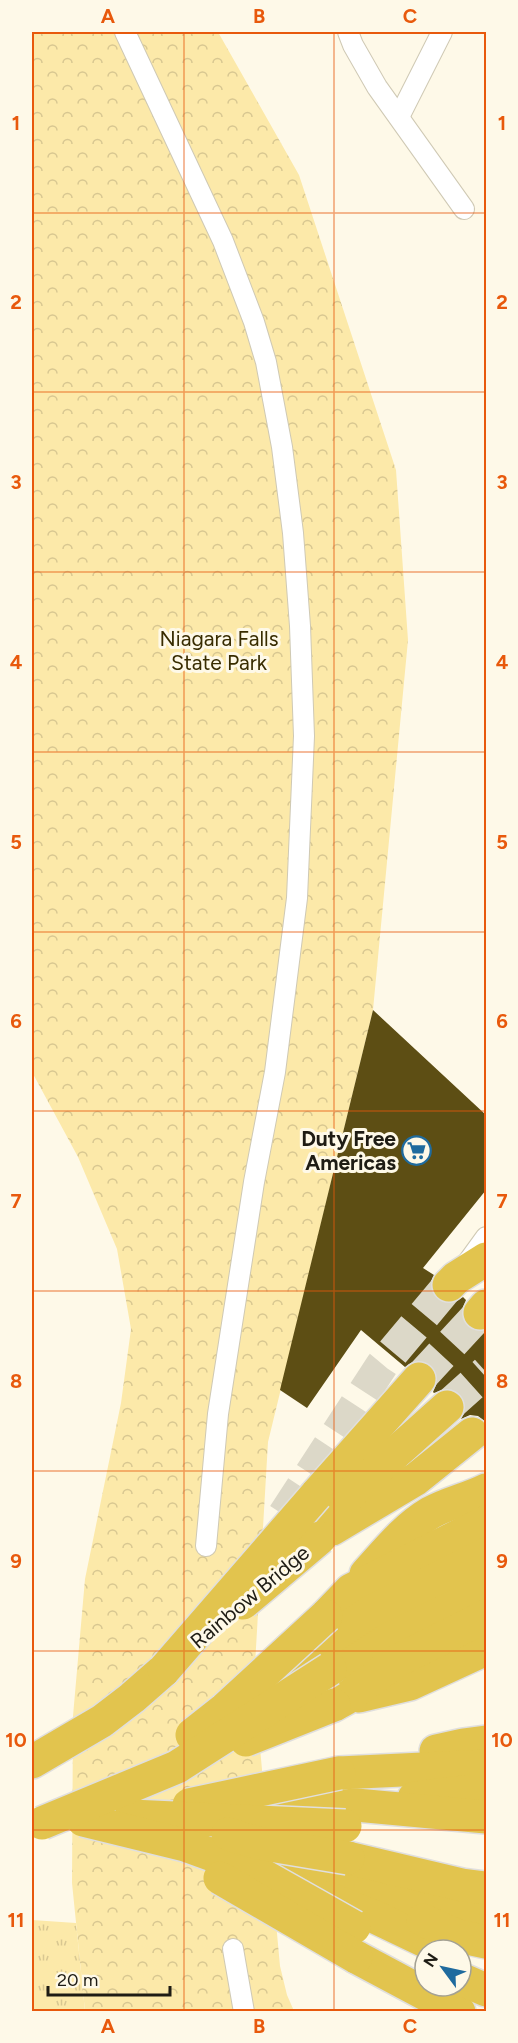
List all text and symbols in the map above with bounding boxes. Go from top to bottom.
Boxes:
text: A [101,4,116,28]
text: B [253,4,265,28]
text: C [403,4,417,28]
text: 1 [12,111,20,135]
text: 1 [498,111,506,135]
text: 2 [10,290,22,314]
text: 2 [496,290,508,314]
text: 3 [10,470,22,494]
text: 3 [496,470,508,494]
park label: Niagara Falls State Park [160,626,278,675]
text: 4 [10,650,23,674]
text: 4 [496,650,509,674]
text: 5 [10,830,22,854]
text: 5 [496,830,508,854]
text: 6 [10,1009,22,1033]
text: 6 [496,1009,508,1033]
place label: Duty Free Americas [301,1126,396,1175]
supermarket icon: Duty Free Americas [401,1135,433,1167]
text: 7 [10,1189,22,1213]
text: 7 [496,1189,508,1213]
text: 8 [10,1369,22,1393]
text: 8 [496,1369,508,1393]
street label: Rainbow Bridge [185,1540,314,1654]
text: 9 [10,1549,22,1573]
text: 9 [496,1549,508,1573]
text: 10 [5,1728,27,1752]
text: 10 [491,1728,513,1752]
text: 11 [8,1908,24,1932]
text: 11 [494,1908,510,1932]
north arrow [413,1938,473,1998]
text: N [420,1950,442,1970]
scale bar [48,1959,170,1997]
text: 20 m [57,1969,98,1991]
text: A [101,2014,116,2038]
text: B [253,2014,265,2038]
text: C [403,2014,417,2038]

